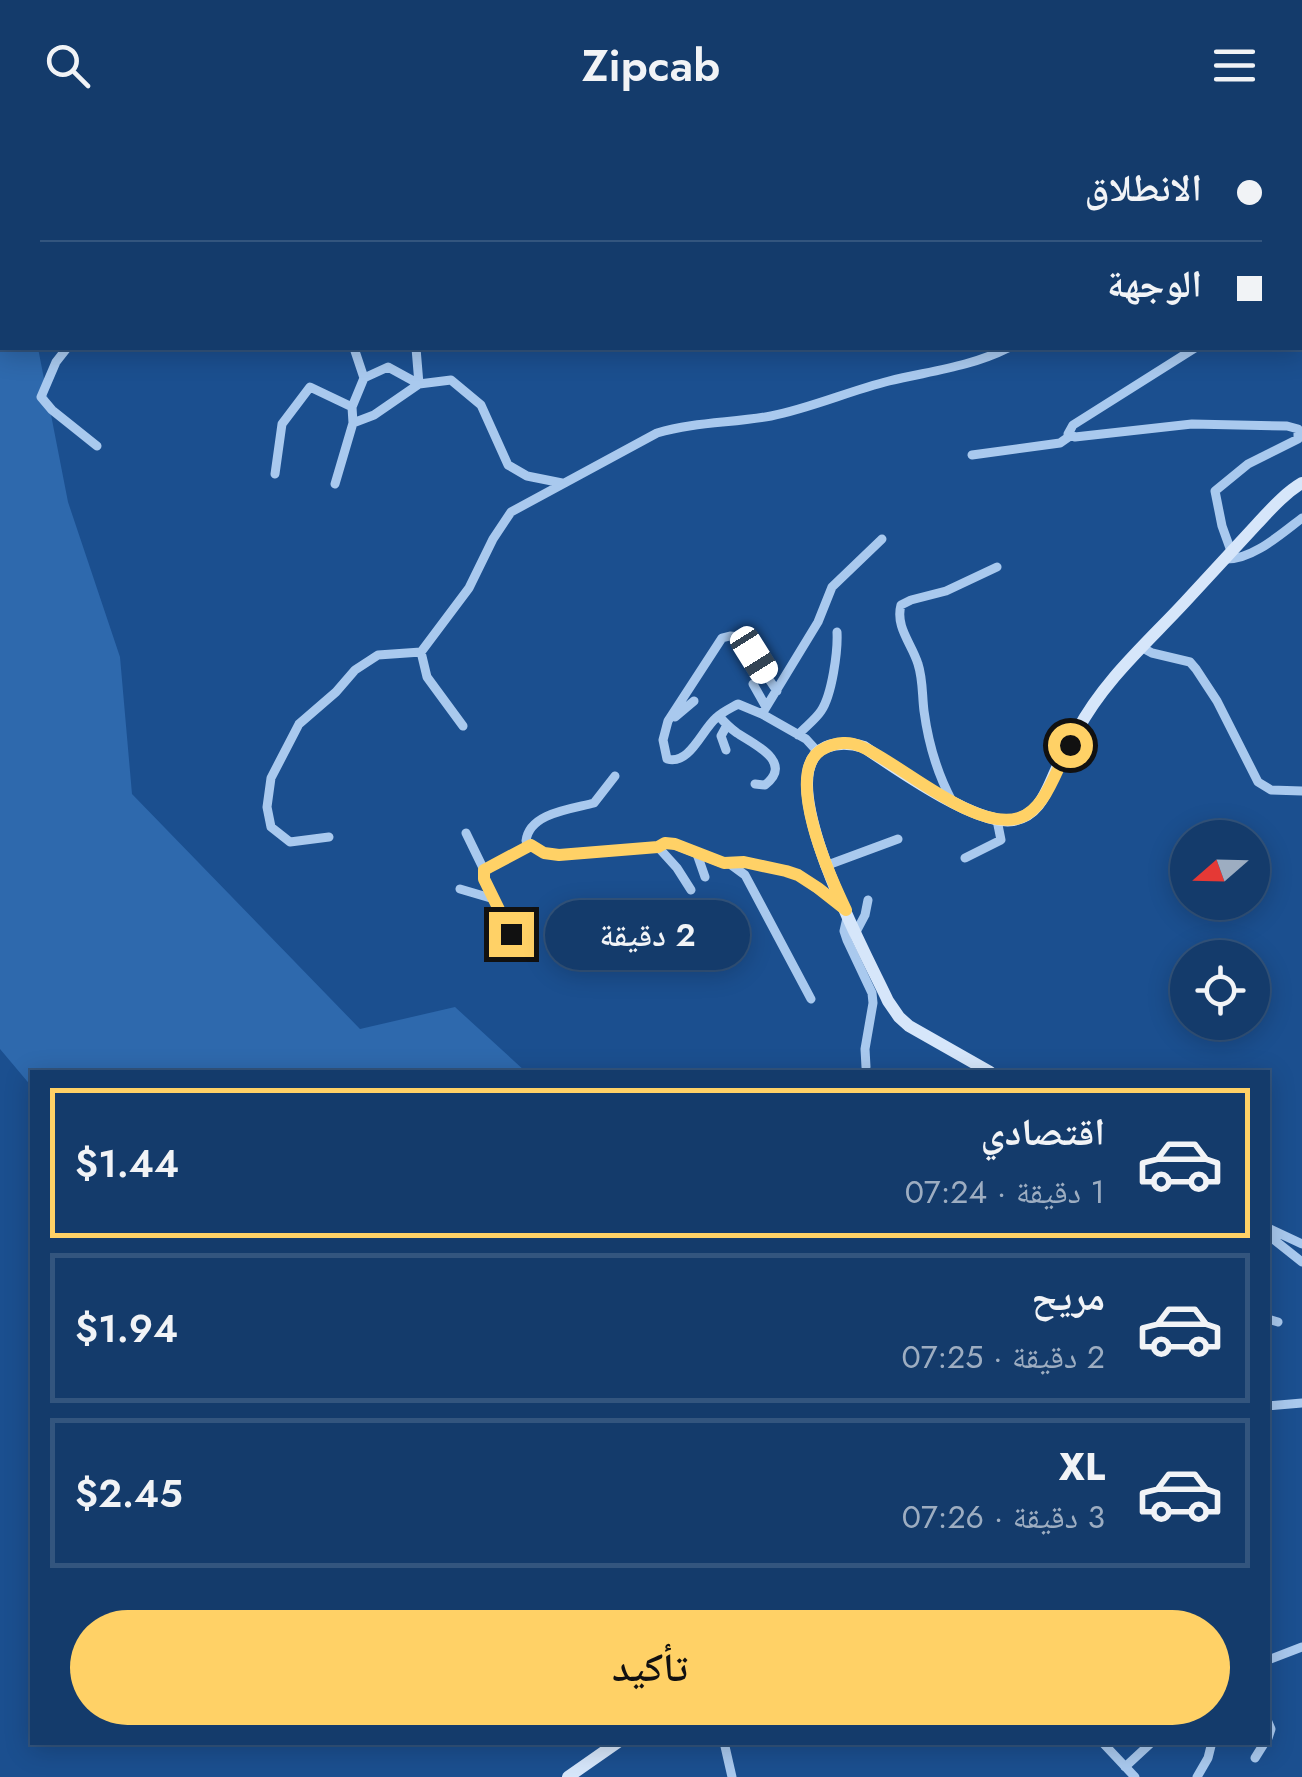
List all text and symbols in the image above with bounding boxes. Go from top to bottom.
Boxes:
text: Zipcab [582,33,720,98]
icon: search [40,38,95,93]
icon: menu [1207,38,1262,93]
text: الانطلاق [1084,160,1202,215]
text: الوجهة [1107,256,1202,311]
car [725,622,783,688]
route start [1048,723,1093,768]
north arrow [1170,820,1270,920]
map controls [1170,820,1270,1040]
callout: 2 دقيقة [546,899,751,969]
route end [489,912,534,957]
text: 2 دقيقة [599,912,696,958]
button: locate [1170,940,1270,1040]
text: اقتصادي [981,1104,1105,1159]
icon: car [1135,1118,1225,1208]
text: $1.44 [75,1136,179,1191]
text: 1 دقيقة · 07:24 [905,1169,1105,1215]
text: مريح [1031,1269,1105,1324]
icon: car [1135,1283,1225,1373]
text: $1.94 [75,1301,178,1356]
text: 2 دقيقة · 07:25 [901,1334,1105,1380]
text: XL [1059,1439,1105,1494]
icon: car [1135,1448,1225,1538]
text: $2.45 [75,1466,183,1521]
text: 3 دقيقة · 07:26 [902,1494,1105,1540]
button: تأكيد [70,1610,1230,1725]

